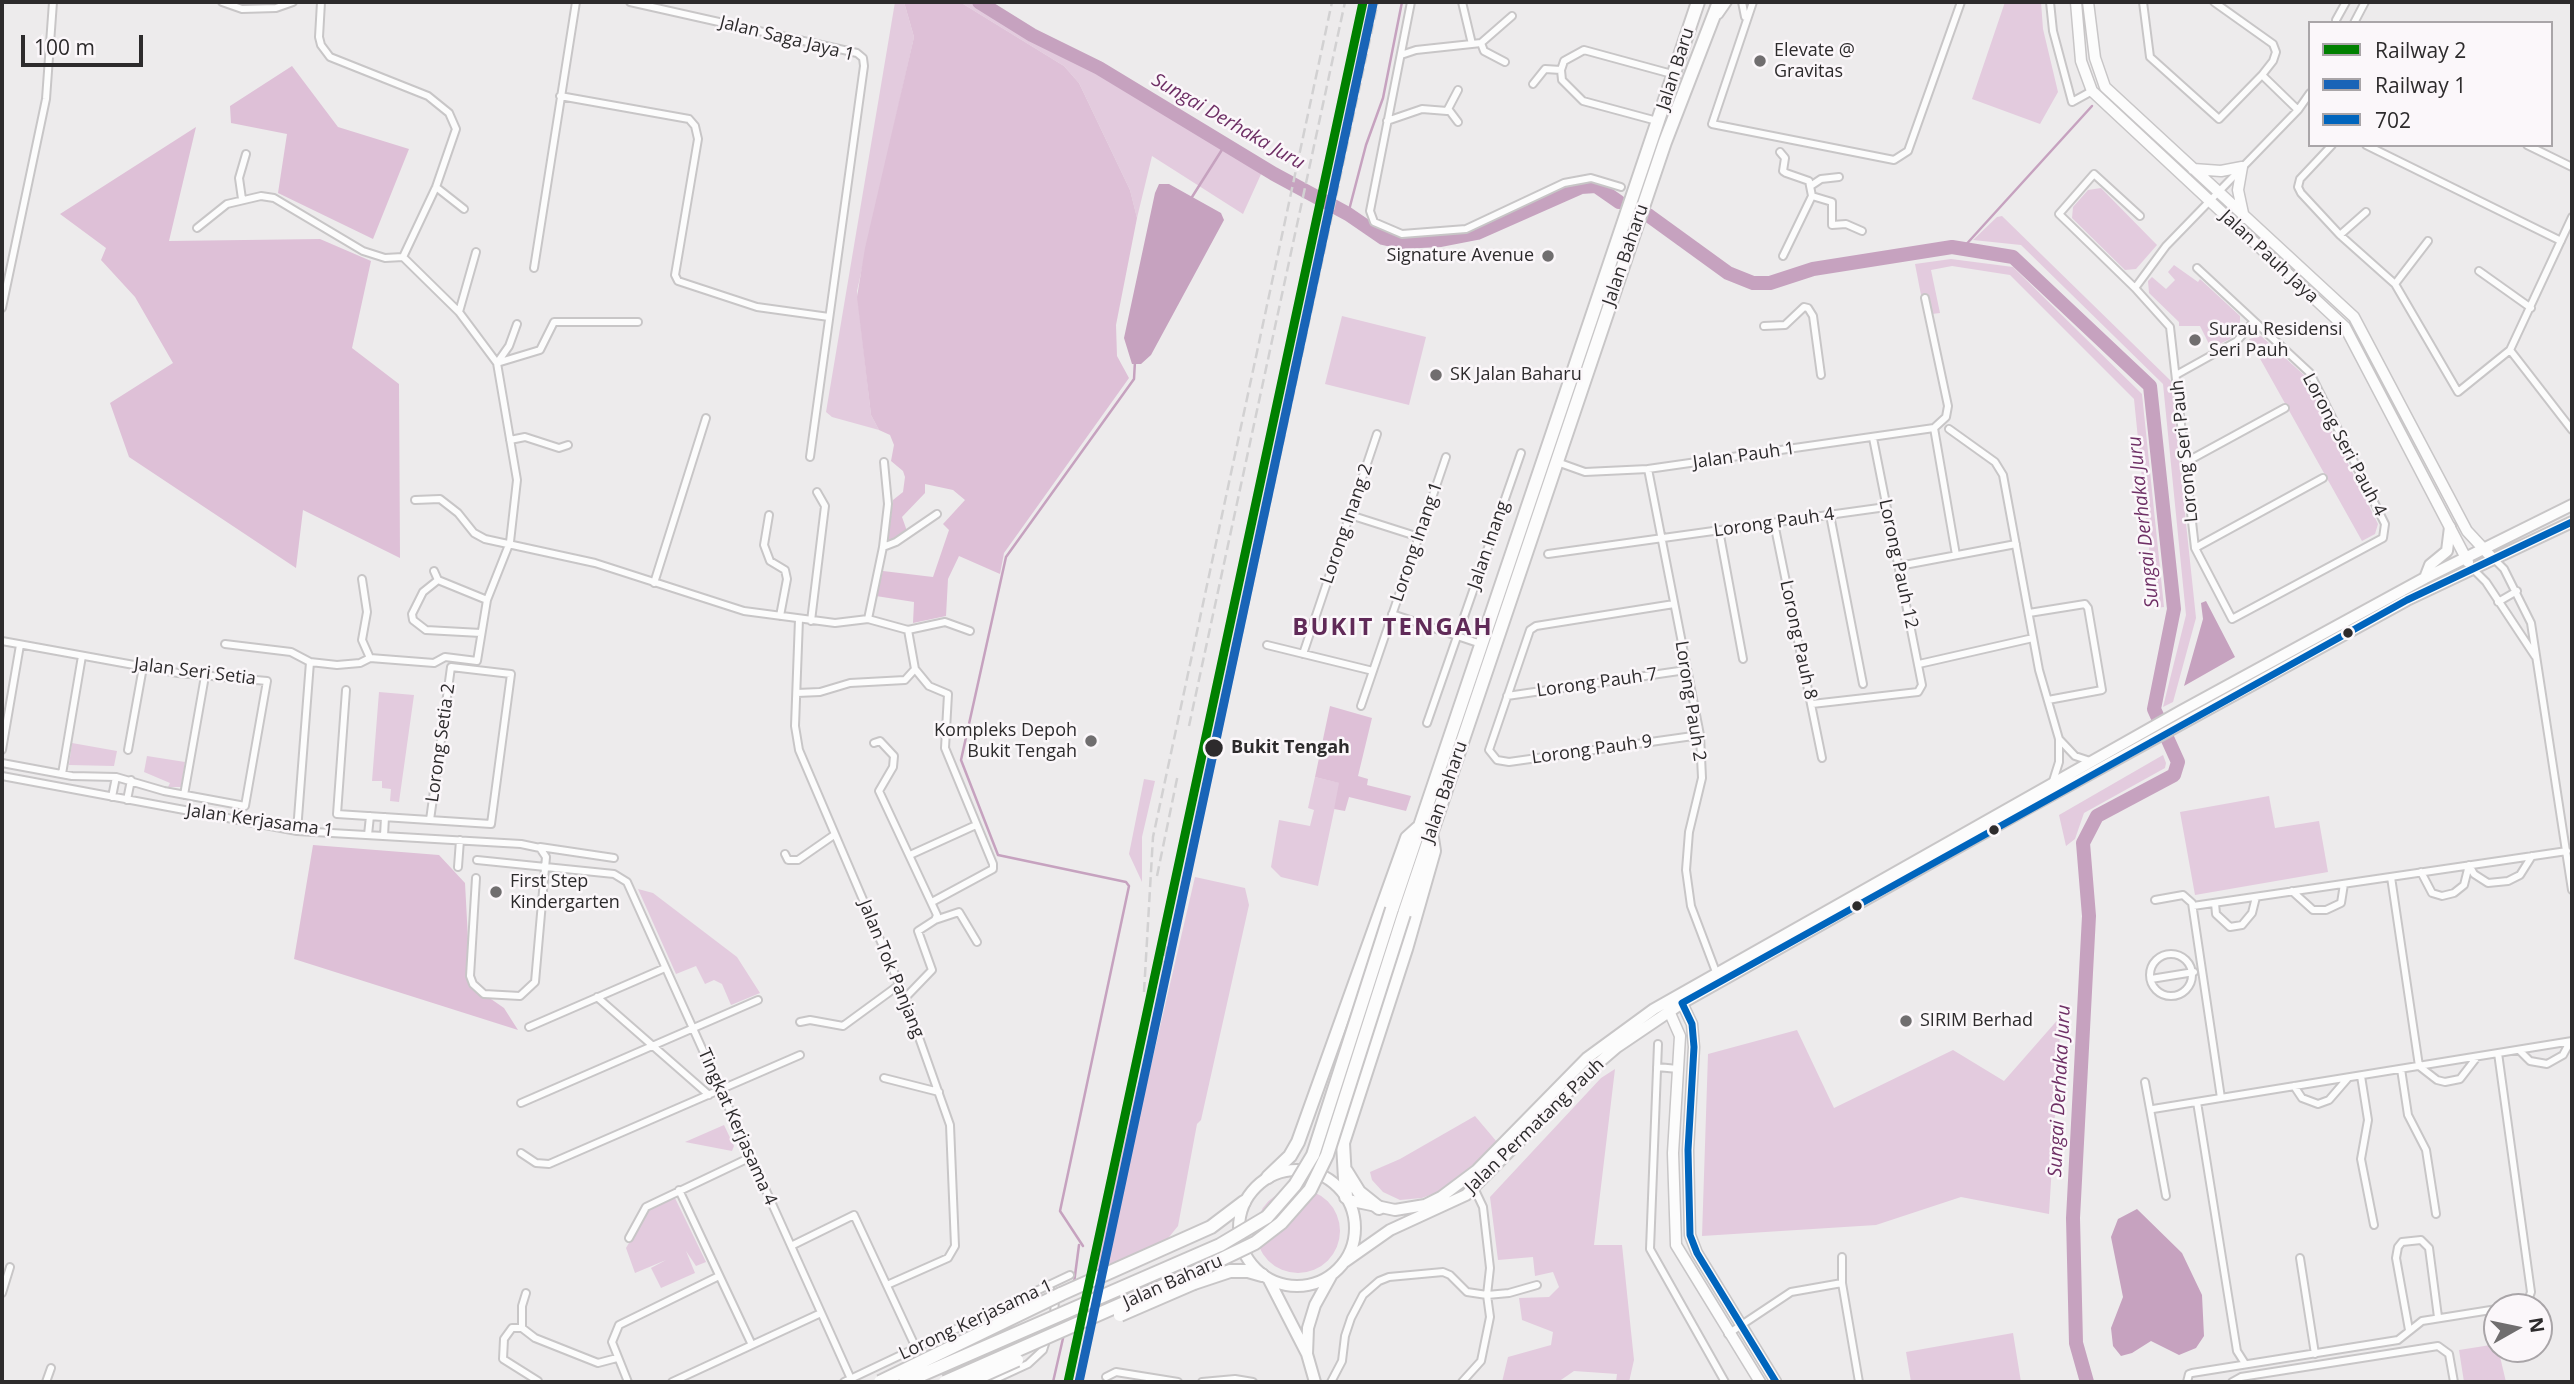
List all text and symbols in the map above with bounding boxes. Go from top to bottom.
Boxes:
street label: Jalan Saga Jaya 1 [717,12,857,66]
scale bar [24,21,147,65]
legend [2308,21,2553,147]
street label: Jalan Baru [1653,25,1699,113]
text: 100 m [34,33,95,61]
text: Railway 2 [2375,36,2466,64]
place label: Elevate @ Gravitas [1774,40,1855,82]
marker: Elevate @ Gravitas [1752,53,1768,69]
water label: Sungai Derhaka Juru [1148,69,1308,175]
text: Railway 1 [2375,71,2466,99]
text: 702 [2375,106,2411,134]
street label: Jalan Baharu [1599,201,1653,309]
street label: Jalan Pauh Jaya [2215,206,2323,308]
place label: Signature Avenue [1387,245,1534,267]
marker: Signature Avenue [1540,248,1556,264]
place label: Surau Residensi Seri Pauh [2209,319,2343,362]
marker: Surau Residensi Seri Pauh [2187,332,2203,348]
place label: SK Jalan Baharu [1450,364,1582,386]
marker: SK Jalan Baharu [1428,367,1444,383]
street label: Lorong Seri Pauh 4 [2297,370,2391,520]
street label: Lorong Seri Pauh [2167,379,2203,523]
water label: Sungai Derhaka Juru [2124,435,2164,609]
street label: Jalan Pauh 1 [1692,438,1796,474]
street label: Lorong Inang 2 [1316,461,1378,587]
street label: Lorong Inang 1 [1386,479,1448,605]
street label: Lorong Pauh 12 [1874,497,1922,631]
street label: Jalan Inang [1464,498,1514,592]
street label: Lorong Pauh 4 [1712,504,1836,542]
street label: Lorong Pauh 8 [1775,578,1821,702]
district label: BUKIT TENGAH [1294,614,1492,642]
unlabelled marker [2341,626,2355,640]
street label: Lorong Pauh 2 [1670,639,1710,763]
street label: Jalan Seri Setia [133,654,257,690]
street label: Lorong Pauh 7 [1535,664,1659,702]
street label: Lorong Setia 2 [422,682,460,804]
place label: Kompleks Depoh Bukit Tengah [934,720,1077,762]
street label: Lorong Pauh 9 [1530,731,1654,769]
marker: Kompleks Depoh Bukit Tengah [1083,733,1099,749]
marker: Bukit Tengah [1203,737,1225,759]
place label: Bukit Tengah [1231,737,1350,759]
street label: Jalan Baharu [1418,738,1472,846]
street label: Jalan Kerjasama 1 [185,800,335,842]
unlabelled marker [1987,823,2001,837]
place label: First Step Kindergarten [510,871,620,914]
marker: First Step Kindergarten [488,884,504,900]
street label: Jalan Tok Panjang [853,897,929,1041]
unlabelled marker [1850,899,1864,913]
water label: Sungai Derhaka Juru [2044,1004,2076,1178]
place label: SIRIM Berhad [1920,1010,2033,1032]
marker: SIRIM Berhad [1898,1013,1914,1029]
street label: Tingkat Kerjasama 4 [693,1045,781,1209]
street label: Jalan Permatang Pauh [1461,1054,1609,1198]
street label: Jalan Baharu [1120,1251,1226,1313]
street label: Lorong Kerjasama 1 [896,1275,1056,1365]
north arrow [2483,1293,2553,1363]
text: N [2523,1315,2551,1335]

